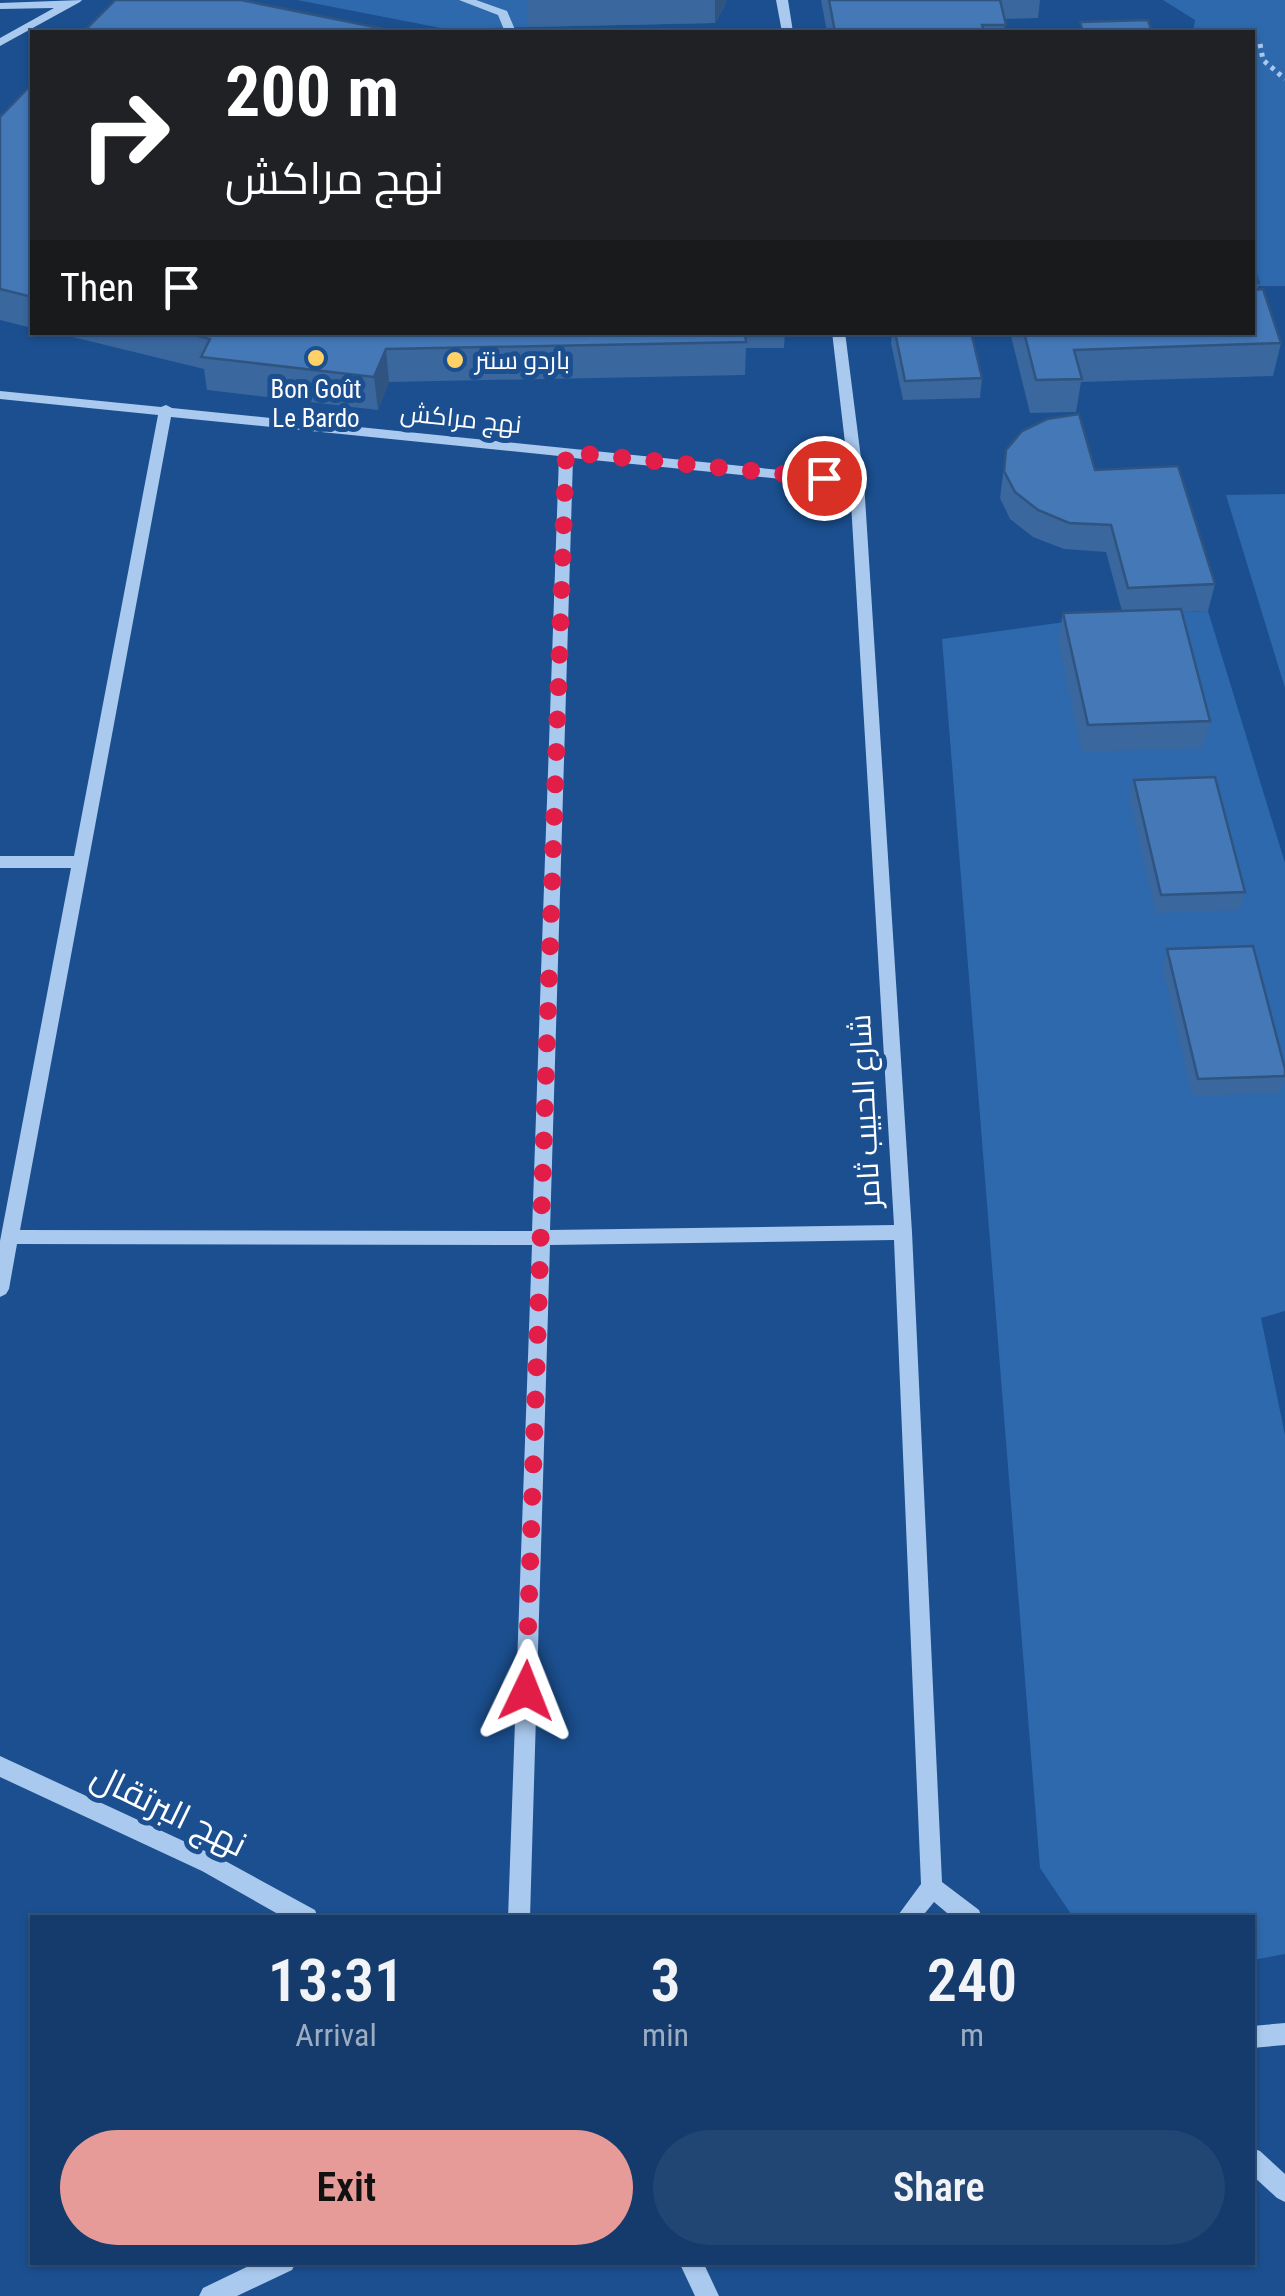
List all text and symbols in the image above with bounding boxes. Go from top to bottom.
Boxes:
text: 200 m [225,51,399,133]
icon: right [60,70,190,200]
text: نهج مراكش [225,152,444,205]
icon: arrive [154,260,209,315]
text: Then [60,266,134,310]
place label: باردو سنتر [473,346,570,375]
marker: Bon Goût Le Bardo [305,347,327,369]
marker: باردو سنتر [444,349,466,371]
place label: Bon Goût Le Bardo [271,375,361,433]
street label: نهج مراكش [399,398,523,441]
pin [782,436,867,521]
icon: arrive [797,451,852,506]
street label: شارع الحبيب ثامر [842,1013,890,1211]
position arrow [474,1639,578,1743]
street label: نهج البرتقال [84,1755,253,1867]
text: 13:31 [268,1945,404,2016]
text: 3 [650,1945,681,2016]
text: 240 [927,1945,1017,2016]
text: Arrival [295,2016,377,2054]
text: min [642,2016,689,2054]
text: m [960,2016,984,2054]
button: Exit [60,2130,633,2245]
button: Share [653,2130,1225,2245]

